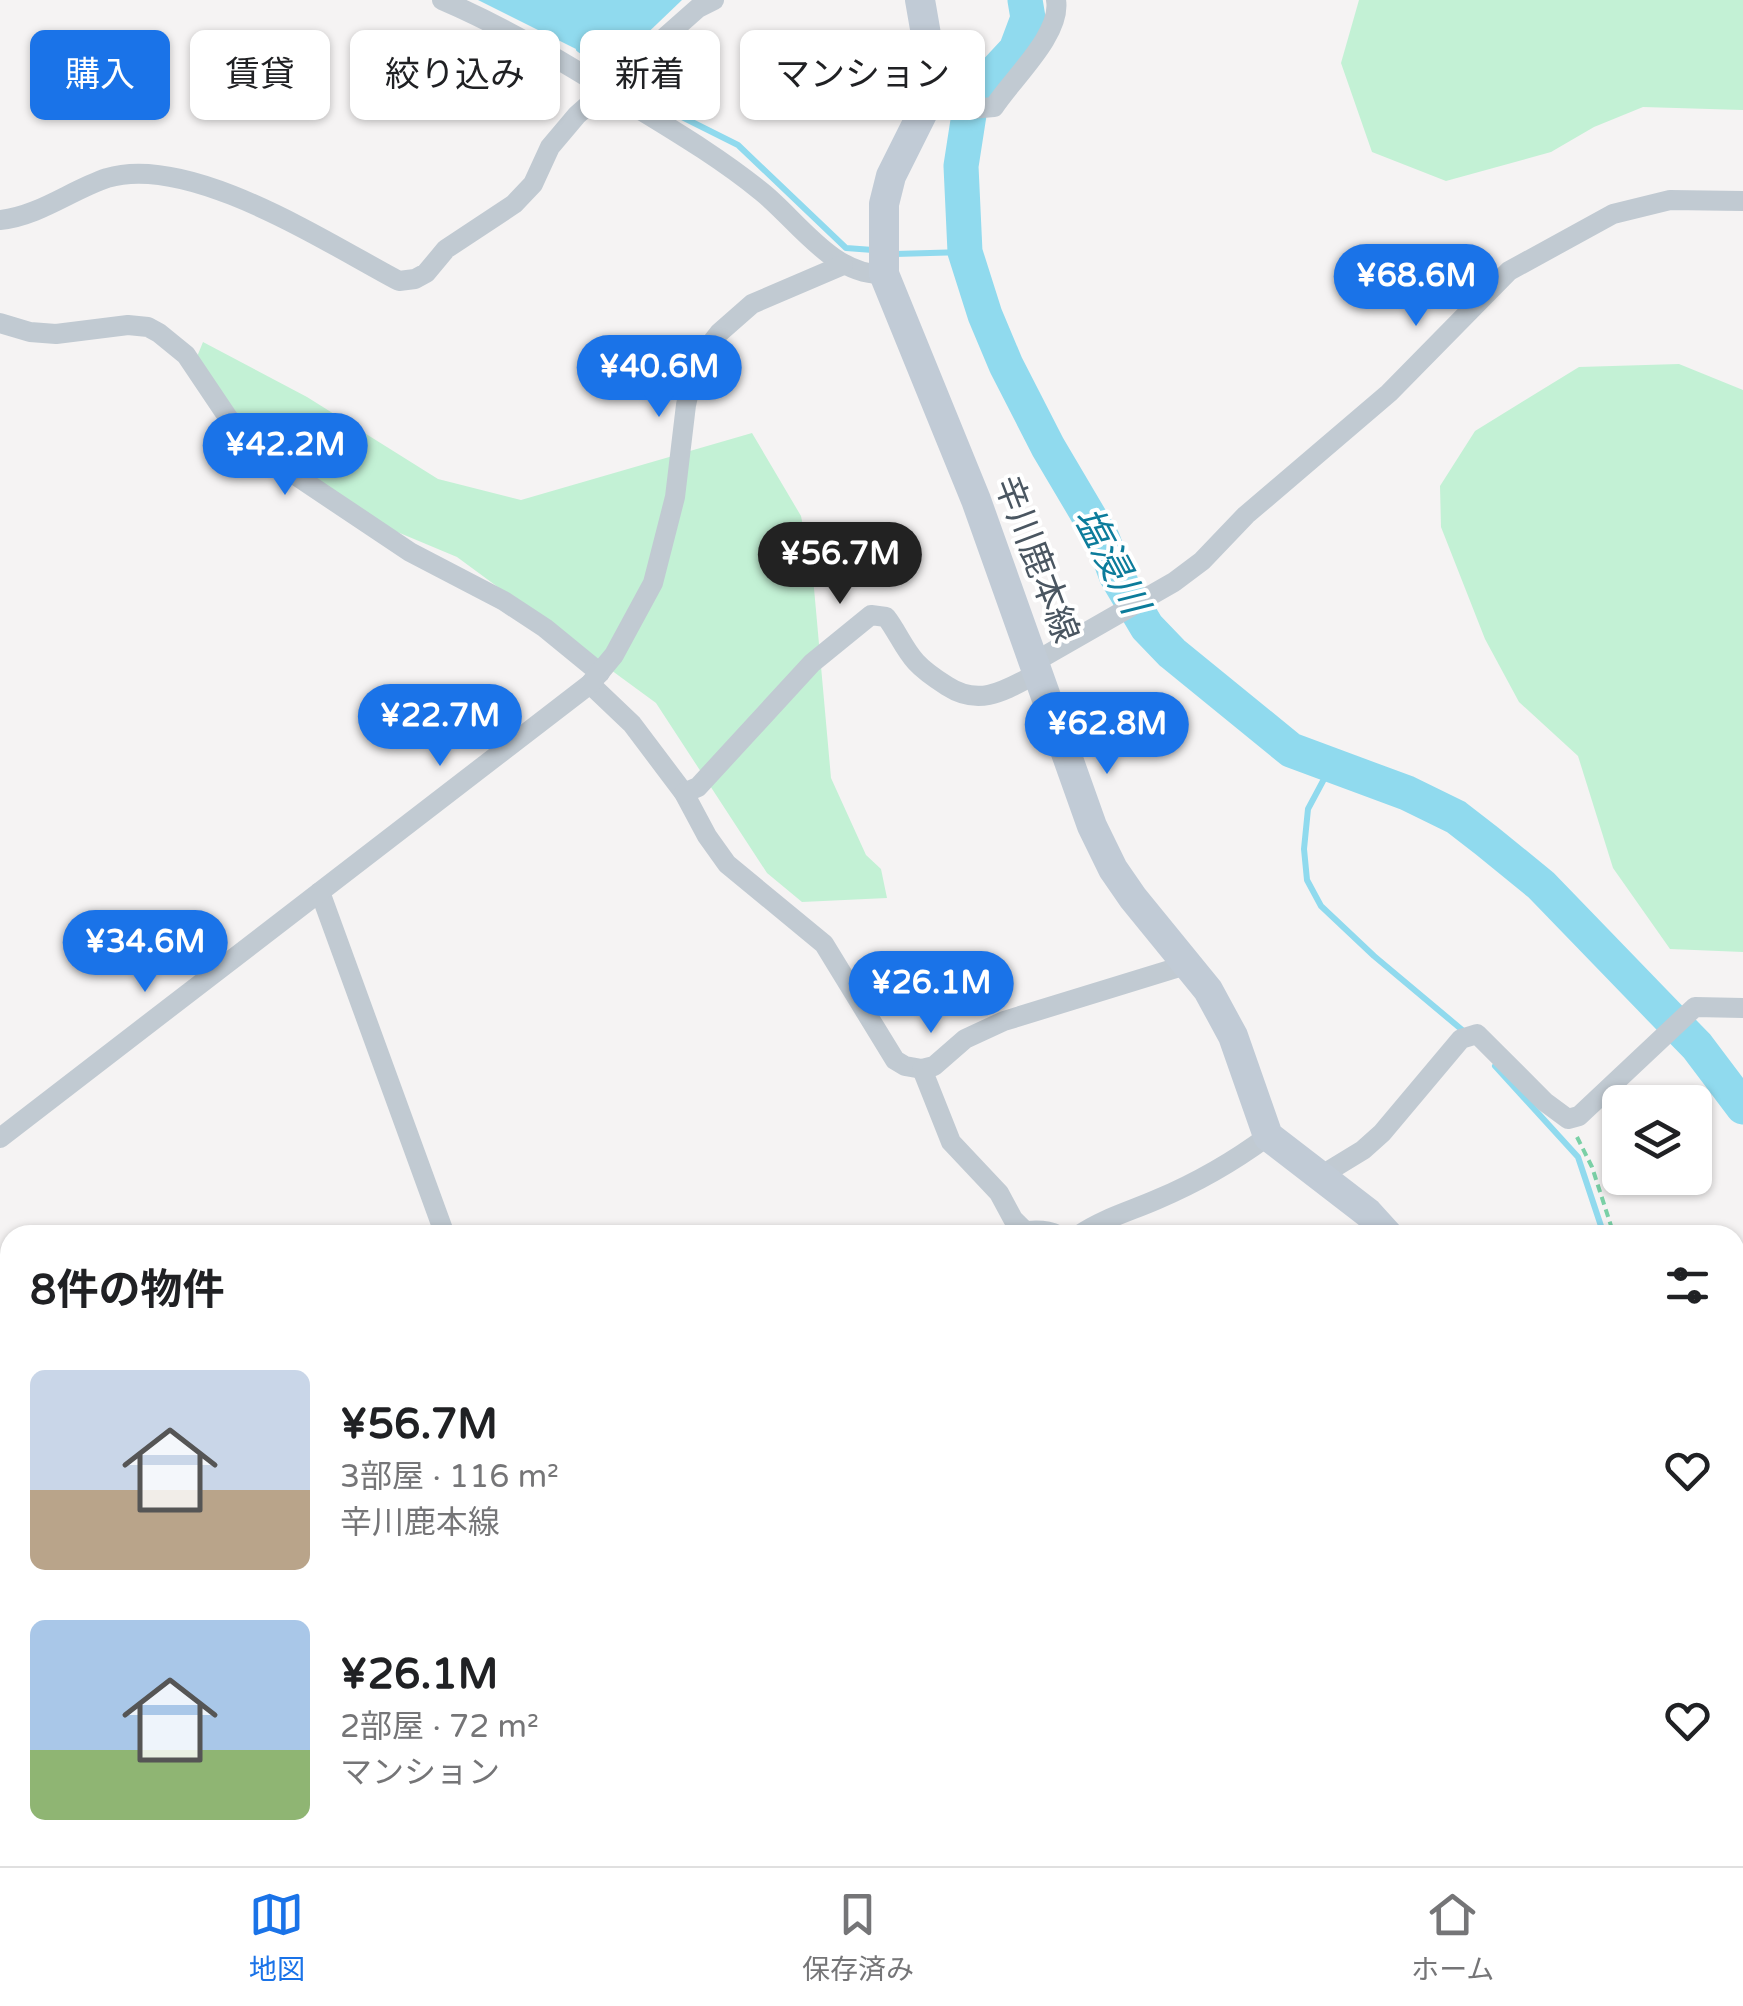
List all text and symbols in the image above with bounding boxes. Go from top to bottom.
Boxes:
chip: 購入 [30,30,170,120]
chip: 賃貸 [190,30,330,120]
chip: 絞り込み [350,30,560,120]
chip: 新着 [580,30,720,120]
chip: マンション [740,30,985,120]
pin: ¥68.6M [1335,244,1497,329]
text: ¥68.6M [1356,257,1476,295]
pin: ¥40.6M [578,335,740,420]
text: ¥40.6M [599,348,719,386]
pin: ¥42.2M [204,413,366,498]
text: ¥42.2M [225,426,345,464]
street label: 辛川鹿本線 [985,470,1087,649]
water label: 塩浸川 [1063,499,1159,625]
pin: ¥56.7M [759,522,921,607]
text: ¥56.7M [780,535,900,573]
pin: ¥22.7M [359,684,521,769]
pin: ¥62.8M [1026,692,1188,777]
text: ¥22.7M [380,697,500,735]
text: ¥62.8M [1047,705,1167,743]
pin: ¥34.6M [64,910,226,995]
text: ¥34.6M [85,923,205,961]
pin: ¥26.1M [850,951,1012,1036]
text: ¥26.1M [871,964,991,1002]
map controls [1602,1085,1712,1195]
button: layers [1602,1085,1712,1195]
icon: filters [1660,1258,1715,1313]
text: 8件の物件 [30,1265,224,1316]
text: ¥56.7M [340,1399,498,1450]
icon: home [110,1410,230,1530]
icon: heart [1660,1443,1715,1498]
text: 3部屋 · 116 m² [340,1458,559,1496]
text: 辛川鹿本線 [340,1504,500,1542]
text: ¥26.1M [340,1649,498,1700]
icon: home [110,1660,230,1780]
icon: heart [1660,1693,1715,1748]
text: 2部屋 · 72 m² [340,1708,539,1746]
text: マンション [340,1754,500,1792]
tab: 地図 [249,1887,305,1987]
tab: 保存済み [802,1887,914,1987]
tab: ホーム [1411,1887,1494,1987]

